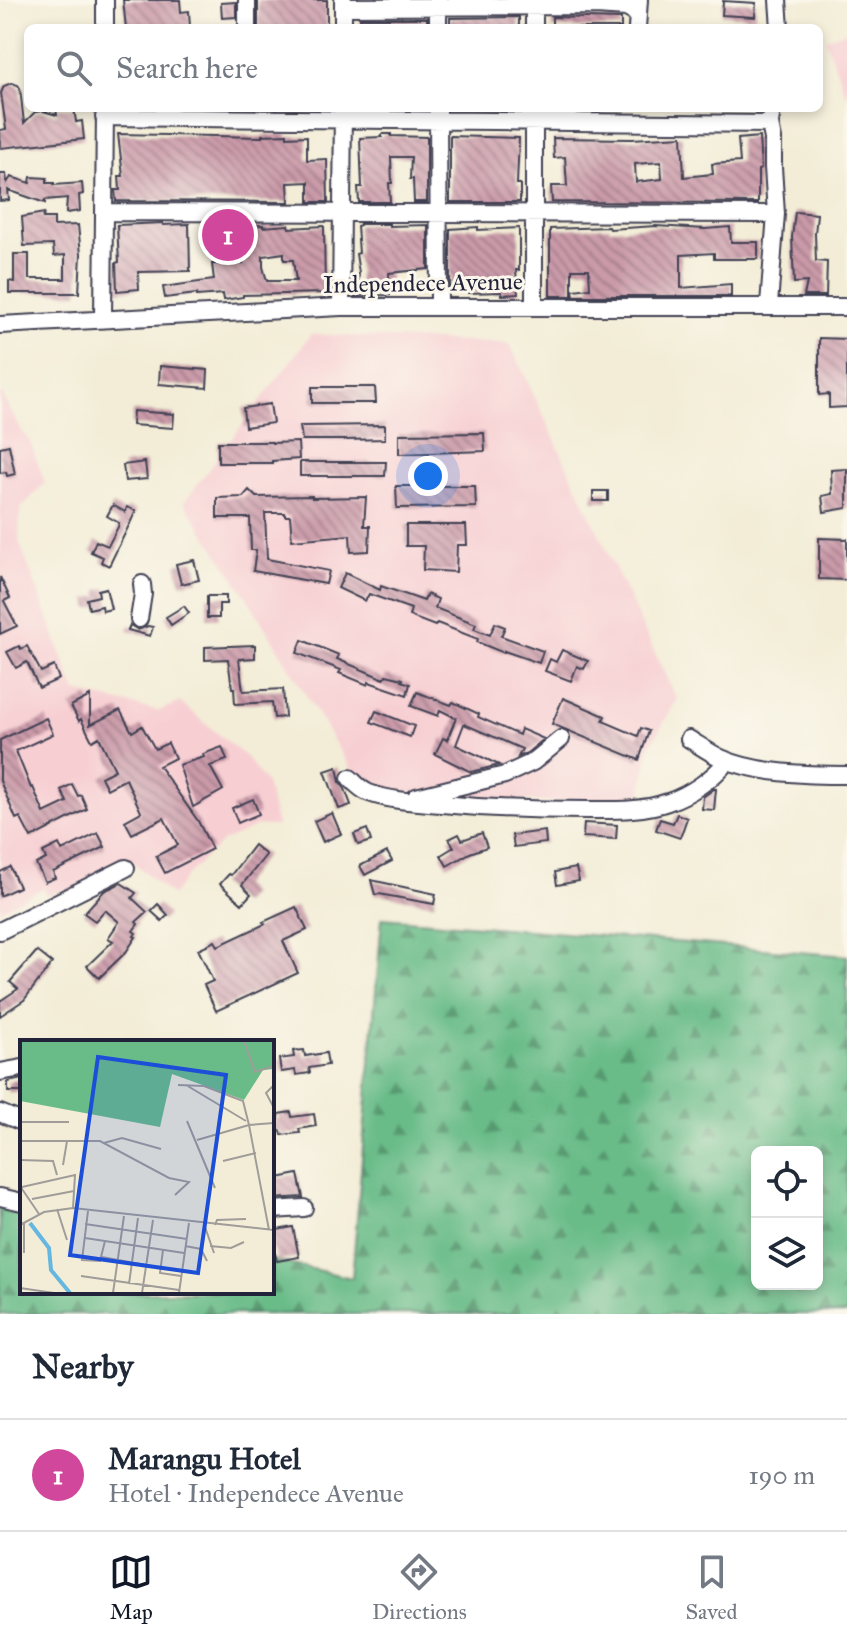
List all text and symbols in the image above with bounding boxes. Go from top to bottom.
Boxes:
search box [24,24,823,112]
icon: search [52,46,96,90]
text: Search here [116,50,258,86]
pin: 1 [202,205,254,265]
street label: Independece Avenue [323,266,523,300]
your location [408,456,448,496]
inset map [20,1040,274,1294]
map controls [751,1146,823,1290]
button: locate [751,1146,823,1218]
button: layers [751,1218,823,1290]
text: Nearby [32,1346,134,1387]
text: Marangu Hotel [108,1441,301,1477]
text: 1 [53,1459,63,1491]
text: 190 m [748,1459,815,1491]
text: Hotel · Independece Avenue [108,1477,404,1509]
tab: Map [109,1550,153,1625]
tab: Directions [372,1550,467,1625]
tab: Saved [685,1550,738,1625]

